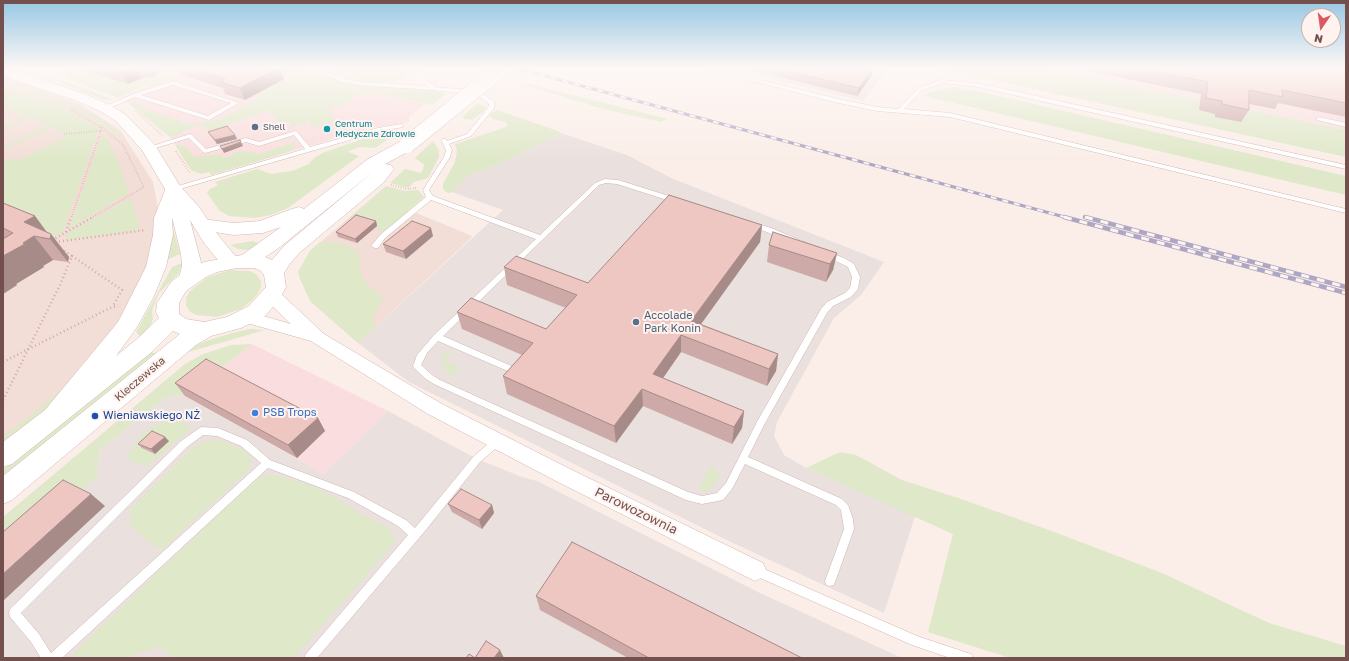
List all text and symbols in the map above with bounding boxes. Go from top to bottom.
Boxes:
north arrow [1301,8,1341,48]
text: N [1313,32,1324,46]
place label: Centrum Medyczne Zdrowie [335,119,415,140]
marker: Shell [250,122,260,132]
place label: Shell [263,122,285,132]
marker: Centrum Medyczne Zdrowie [322,124,332,134]
place label: Accolade Park Konin [644,309,701,335]
marker: Accolade Park Konin [631,317,641,327]
street label: Kleczewska [112,354,168,404]
place label: PSB Trops [263,406,317,420]
marker: PSB Trops [250,408,260,418]
place label: Wieniawskiego NŻ [103,409,200,423]
marker: Wieniawskiego NŻ [90,411,100,421]
street label: Parowozownia [592,484,680,538]

